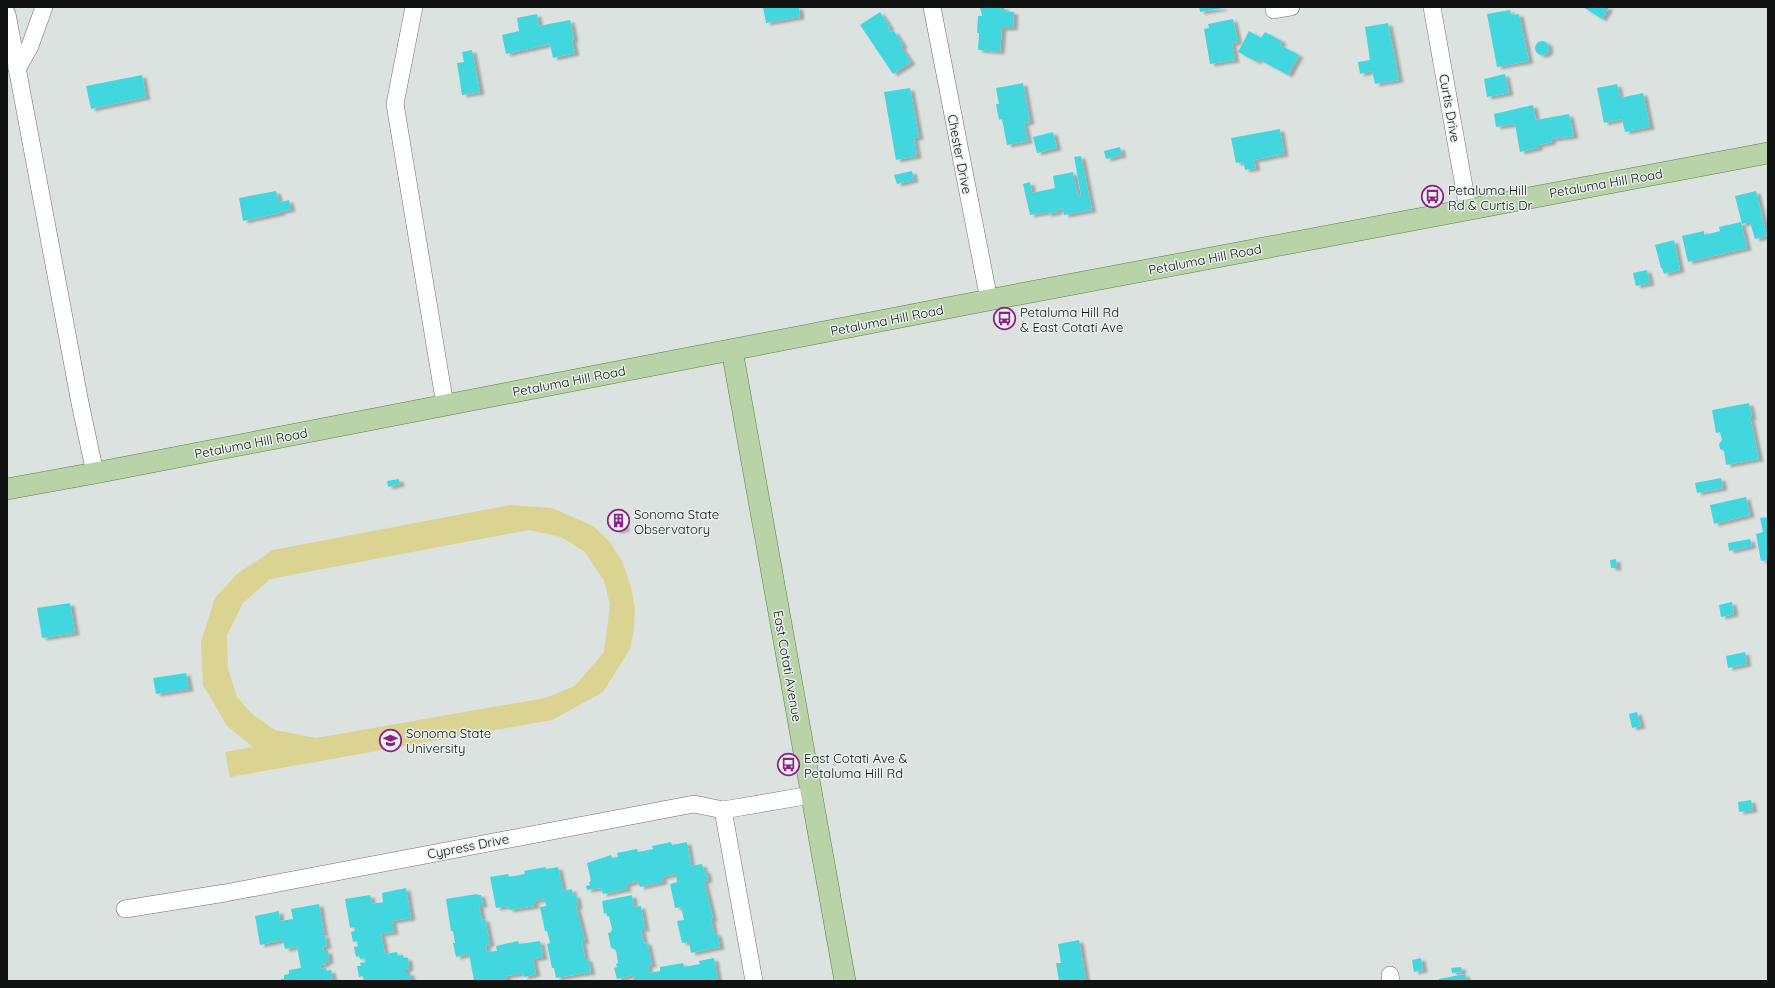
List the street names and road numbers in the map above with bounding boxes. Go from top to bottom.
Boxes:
street label: Curtis Drive [1436,73,1464,143]
street label: Chester Drive [944,113,976,195]
street label: Petaluma Hill Road [1548,165,1664,201]
street label: Petaluma Hill Road [1147,240,1263,278]
street label: Petaluma Hill Road [829,301,945,339]
street label: Petaluma Hill Road [511,362,627,400]
street label: Petaluma Hill Road [193,424,309,462]
street label: East Cotati Avenue [770,609,806,723]
street label: Cypress Drive [426,830,510,862]

